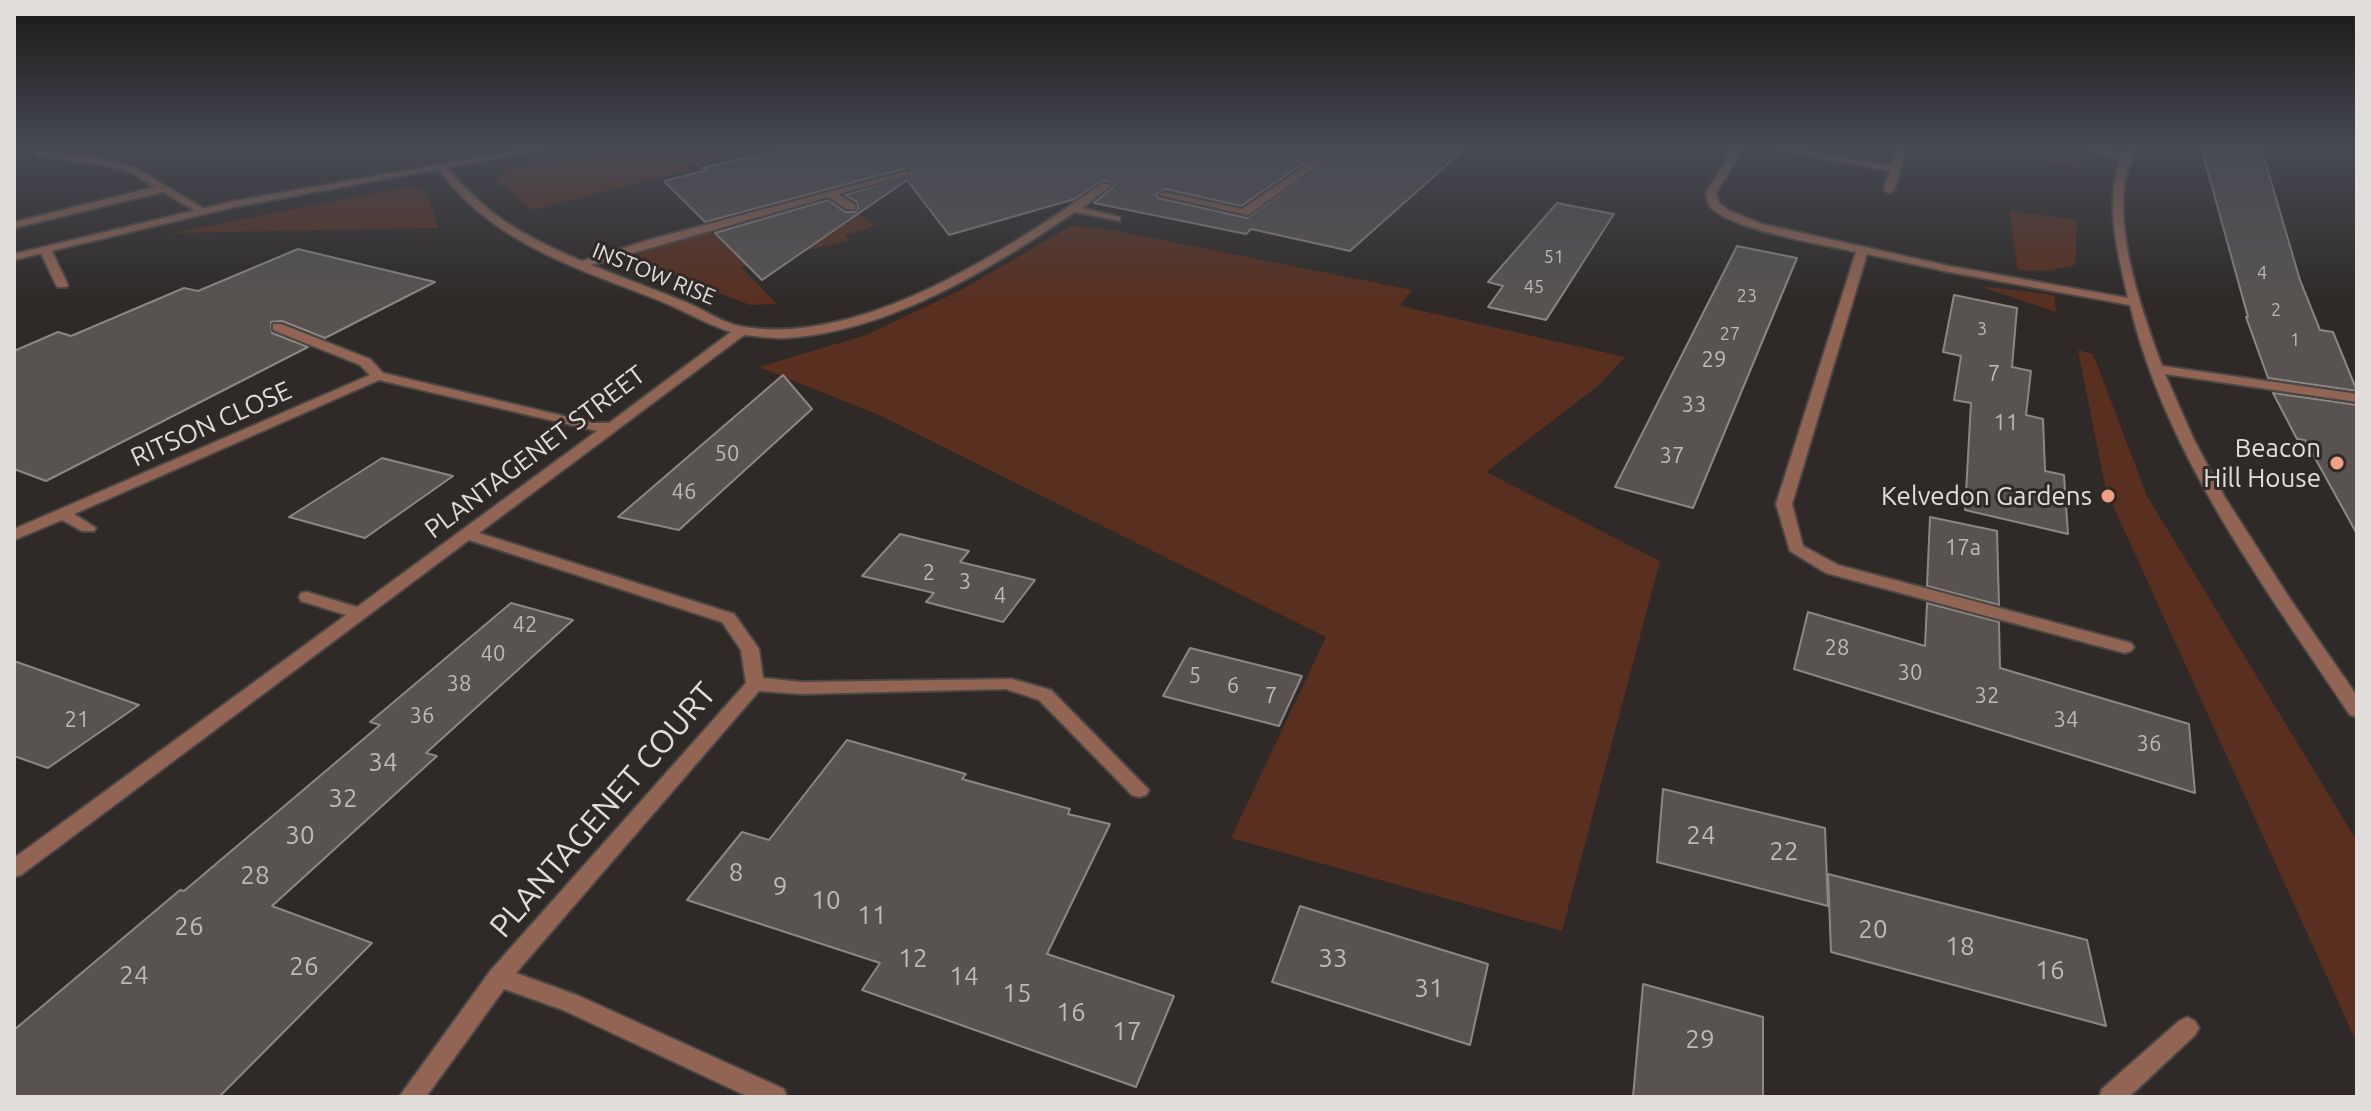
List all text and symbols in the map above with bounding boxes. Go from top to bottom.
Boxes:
street label: INSTOW RISE [589,237,719,311]
house number: 51 [1544,246,1564,268]
house number: 4 [2257,262,2267,284]
house number: 45 [1524,276,1544,298]
house number: 23 [1737,285,1757,307]
house number: 2 [2271,299,2281,321]
house number: 3 [1977,318,1987,340]
house number: 27 [1720,323,1740,345]
house number: 1 [2290,329,2300,351]
house number: 29 [1702,347,1726,373]
street label: PLANTAGENET STREET [419,359,651,545]
house number: 7 [1988,361,2000,387]
street label: RITSON CLOSE [126,375,296,473]
house number: 33 [1682,392,1706,418]
house number: 11 [1994,410,2018,436]
place label: Beacon Hill House [2203,432,2321,494]
house number: 50 [715,441,739,467]
house number: 37 [1660,443,1684,469]
marker: Beacon Hill House [2328,454,2346,472]
house number: 46 [672,479,696,505]
place label: Kelvedon Gardens [1881,480,2092,512]
marker: Kelvedon Gardens [2099,487,2117,505]
house number: 17a [1945,535,1981,561]
house number: 2 [923,560,935,586]
house number: 3 [959,569,971,595]
house number: 4 [994,583,1006,609]
house number: 42 [513,612,537,638]
house number: 28 [1825,635,1849,661]
house number: 40 [481,641,505,667]
house number: 30 [1898,660,1922,686]
house number: 5 [1189,663,1201,689]
house number: 38 [447,671,471,697]
house number: 6 [1227,673,1239,699]
street label: PLANTAGENET COURT [482,675,724,945]
house number: 7 [1265,683,1277,709]
house number: 32 [1975,683,1999,709]
house number: 36 [410,703,434,729]
house number: 21 [65,707,89,733]
house number: 34 [2054,707,2078,733]
house number: 36 [2137,731,2161,757]
house number: 34 [368,746,398,778]
house number: 32 [328,782,358,814]
house number: 30 [285,819,315,851]
house number: 24 [1686,819,1716,851]
house number: 22 [1769,835,1799,867]
house number: 8 [729,856,743,888]
house number: 28 [240,859,270,891]
house number: 9 [773,870,787,902]
house number: 10 [811,884,841,916]
house number: 11 [857,899,887,931]
house number: 26 [174,910,204,942]
house number: 20 [1858,913,1888,945]
house number: 18 [1945,930,1975,962]
house number: 12 [898,942,928,974]
house number: 33 [1318,942,1348,974]
house number: 26 [289,950,319,982]
house number: 16 [2035,954,2065,986]
house number: 24 [119,959,149,991]
house number: 14 [949,960,979,992]
house number: 31 [1414,972,1444,1004]
house number: 15 [1002,977,1032,1009]
house number: 16 [1056,996,1086,1028]
house number: 17 [1112,1015,1142,1047]
house number: 29 [1685,1023,1715,1055]

